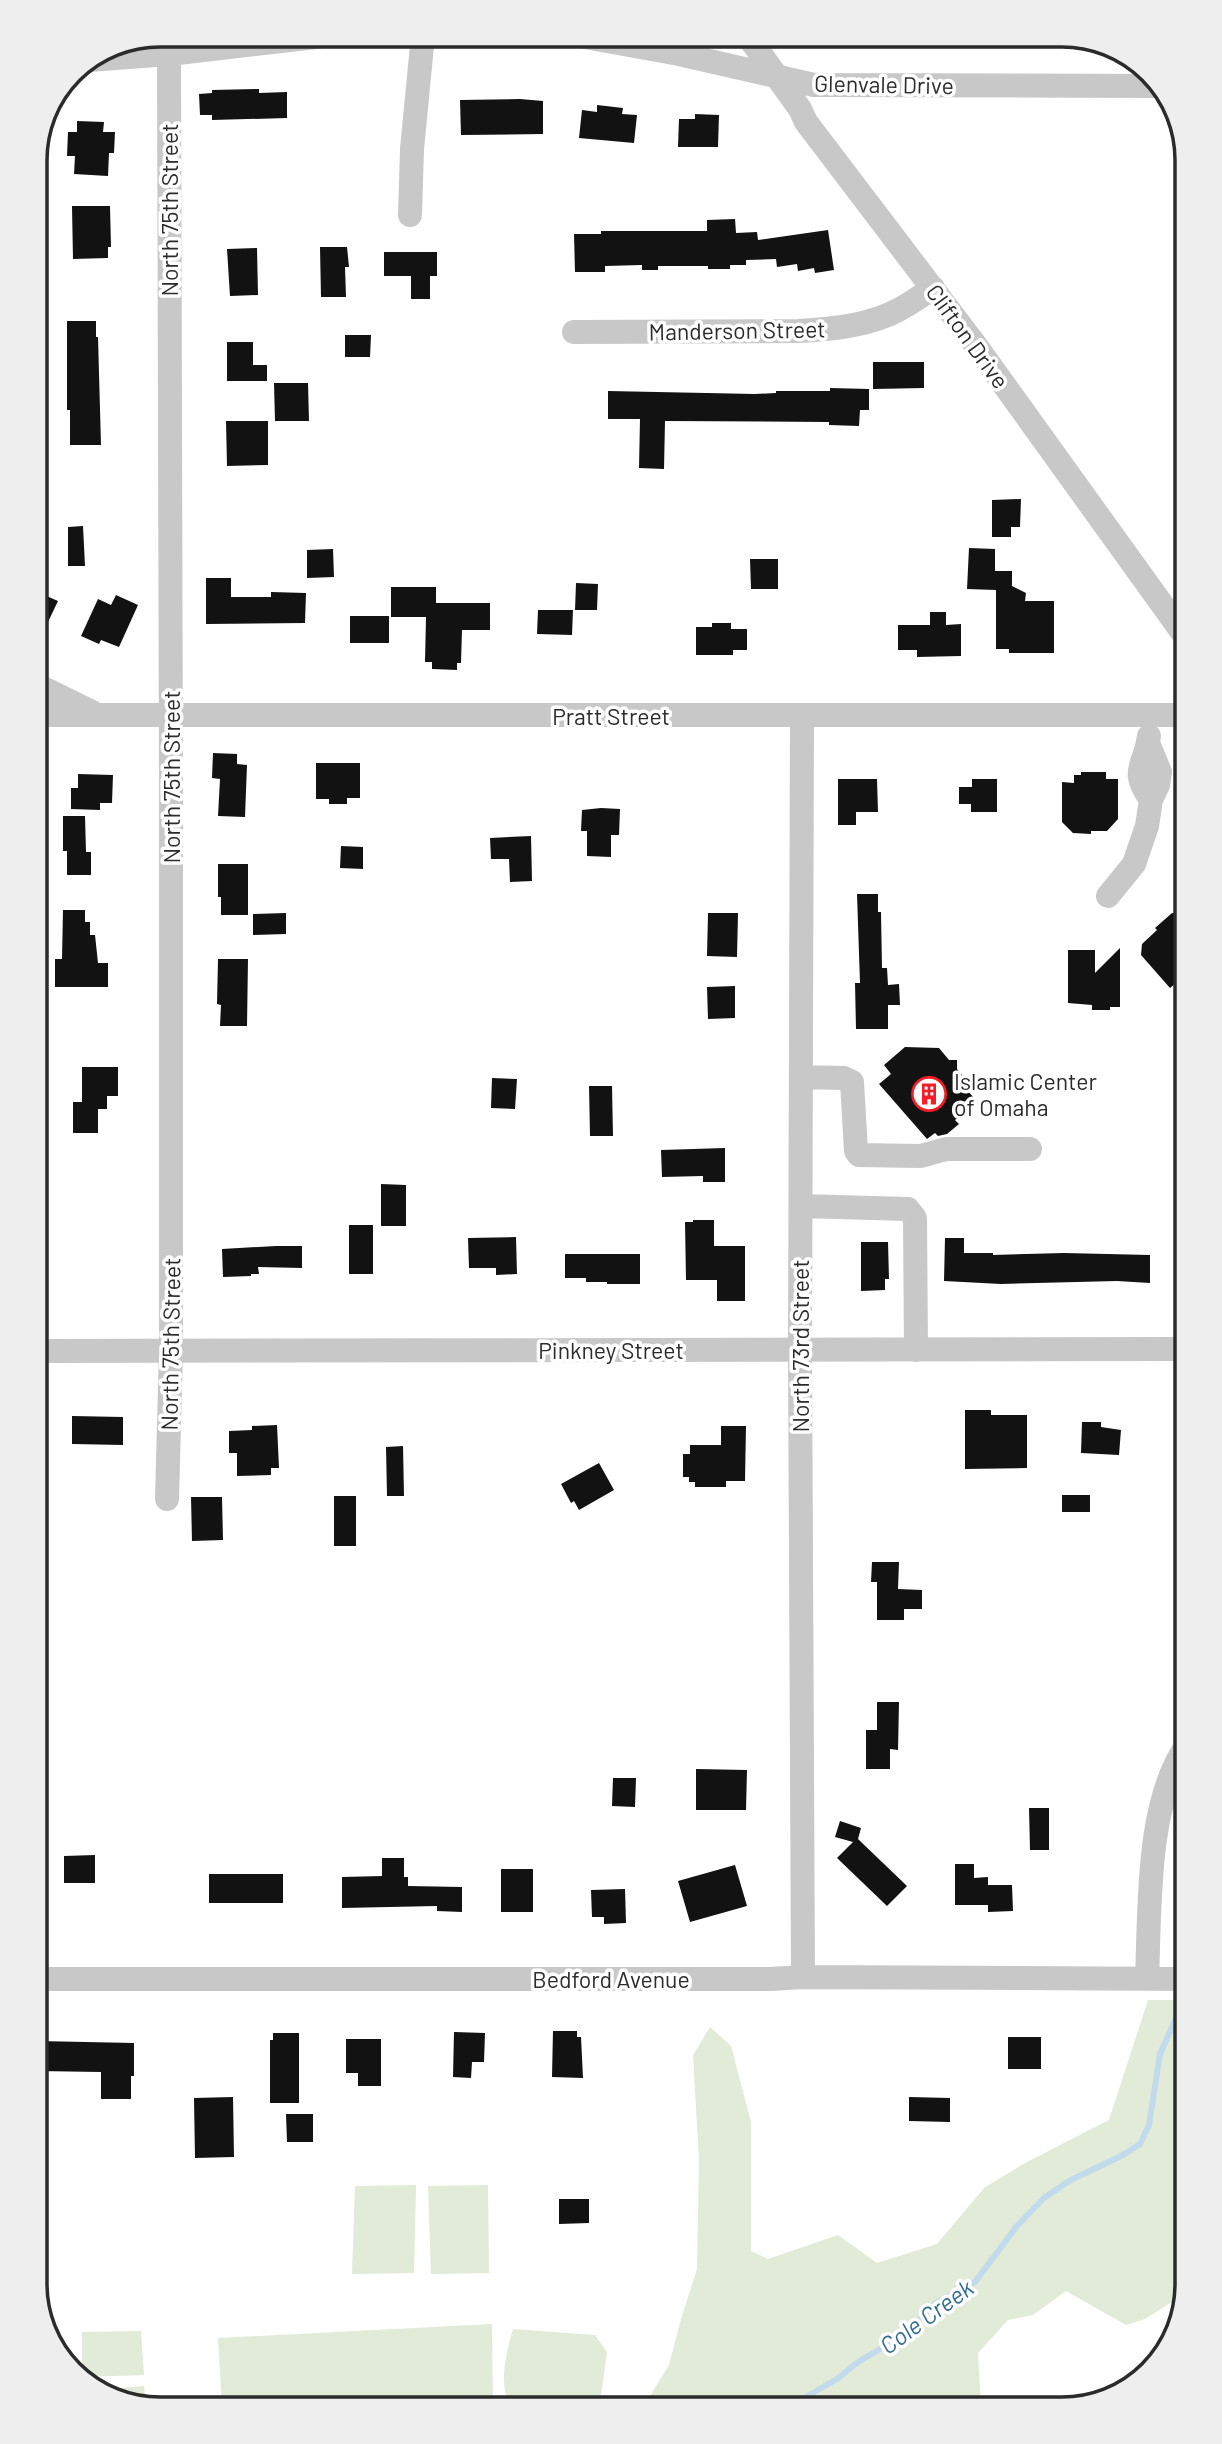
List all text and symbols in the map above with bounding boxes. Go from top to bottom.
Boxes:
street label: Glenvale Drive [814,69,954,99]
street label: North 75th Street [155,123,183,297]
street label: Clifton Drive [921,278,1015,394]
street label: Manderson Street [648,314,826,346]
street label: North 75th Street [157,690,185,864]
street label: Pratt Street [552,702,670,730]
place label: Islamic Center of Omaha [954,1067,1097,1121]
building icon: Islamic Center of Omaha [910,1075,948,1113]
street label: North 75th Street [154,1257,186,1431]
street label: North 73rd Street [786,1259,814,1433]
street label: Pinkney Street [538,1336,684,1364]
street label: Bedford Avenue [532,1965,690,1993]
water label: Cole Creek [874,2272,979,2360]

